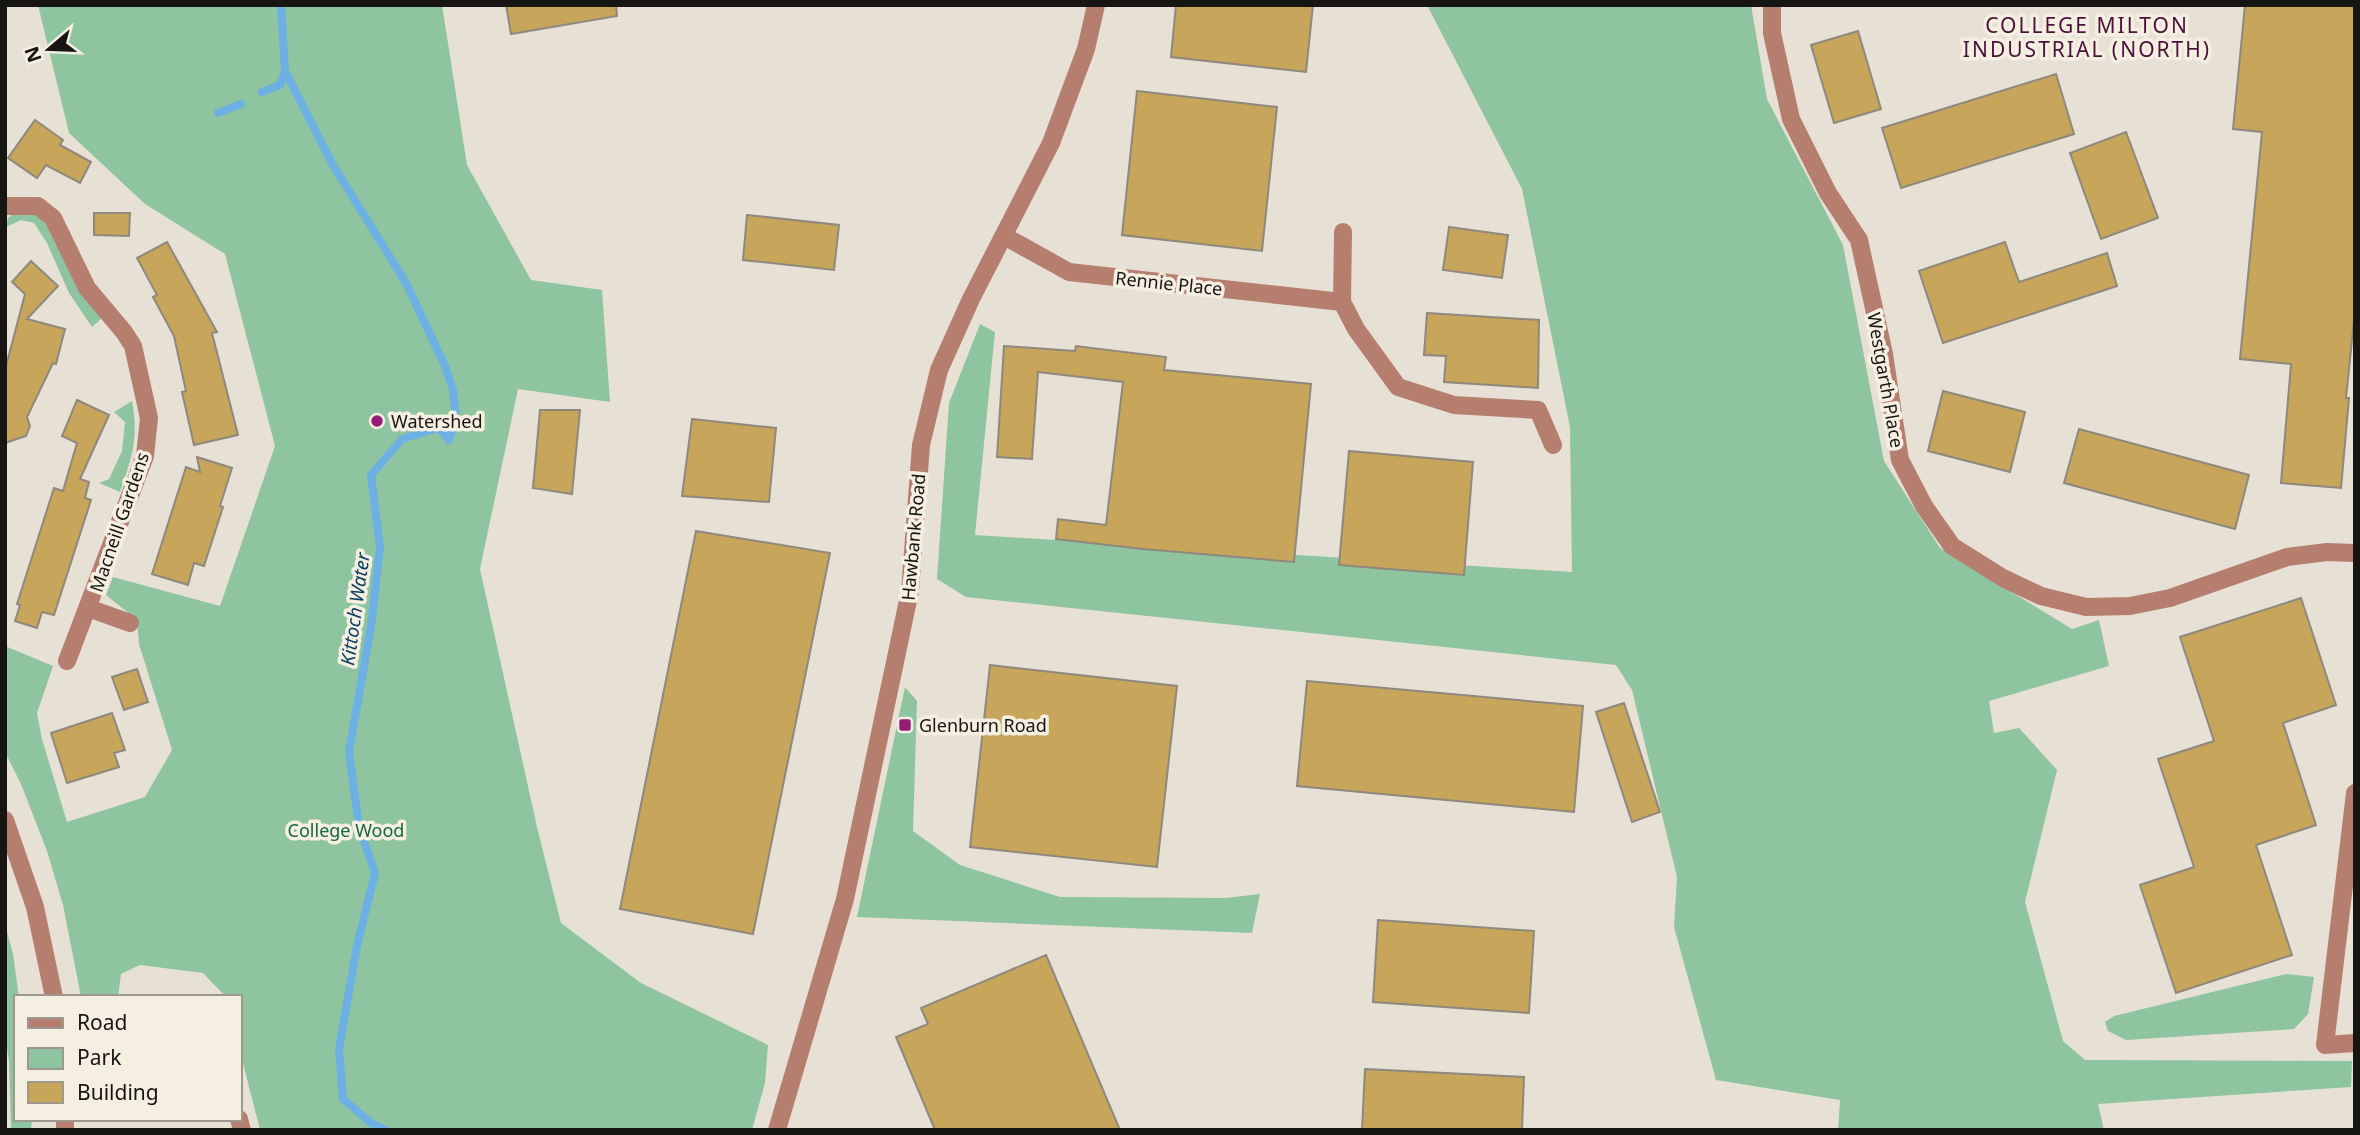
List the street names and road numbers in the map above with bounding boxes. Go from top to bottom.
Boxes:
street label: Rennie Place [1114,265,1224,301]
street label: Westgarth Place [1862,310,1910,450]
street label: Macneill Gardens [84,449,154,595]
street label: Hawbank Road [895,472,931,602]

